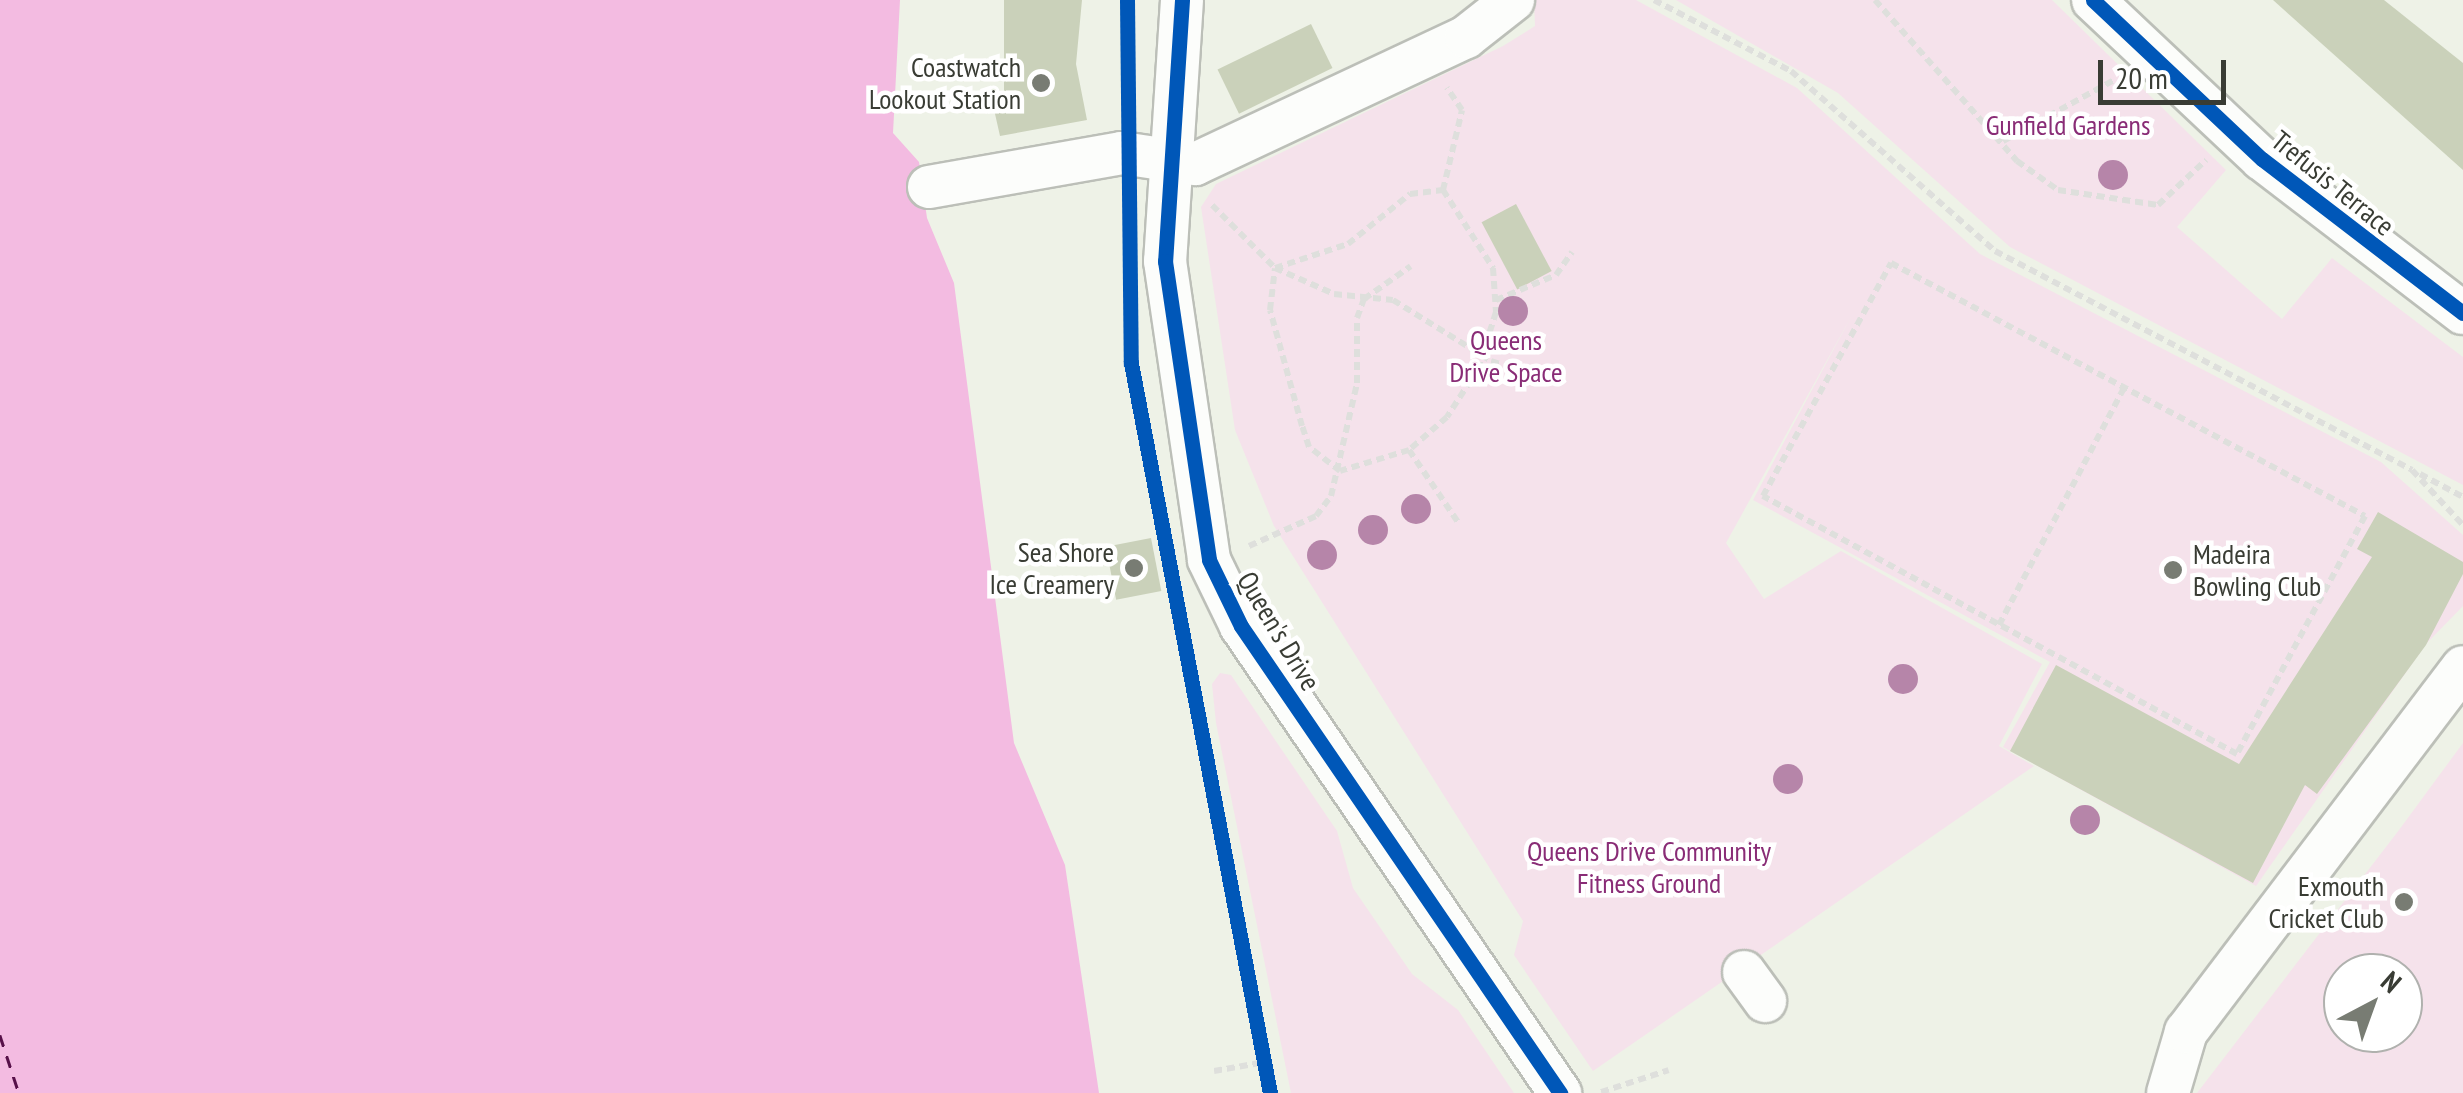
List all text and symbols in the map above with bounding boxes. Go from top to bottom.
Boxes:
scale bar [2103,40,2230,102]
place label: Coastwatch Lookout Station [869,50,1021,116]
text: 20 m [2115,58,2168,97]
marker: Coastwatch Lookout Station [1030,72,1052,94]
park label: Gunfield Gardens [1986,108,2150,142]
street label: Trefusis Terrace [2265,123,2401,243]
park label: Queens Drive Space [1449,323,1563,389]
place label: Sea Shore Ice Creamery [990,535,1114,601]
place label: Madeira Bowling Club [2193,537,2321,603]
marker: Sea Shore Ice Creamery [1123,557,1145,579]
marker: Madeira Bowling Club [2162,559,2184,581]
street label: Queen's Drive [1230,566,1328,696]
park label: Queens Drive Community Fitness Ground [1527,834,1771,900]
place label: Exmouth Cricket Club [2268,869,2384,935]
marker: Exmouth Cricket Club [2393,891,2415,913]
north arrow [2323,953,2423,1053]
text: N [2374,963,2410,1000]

